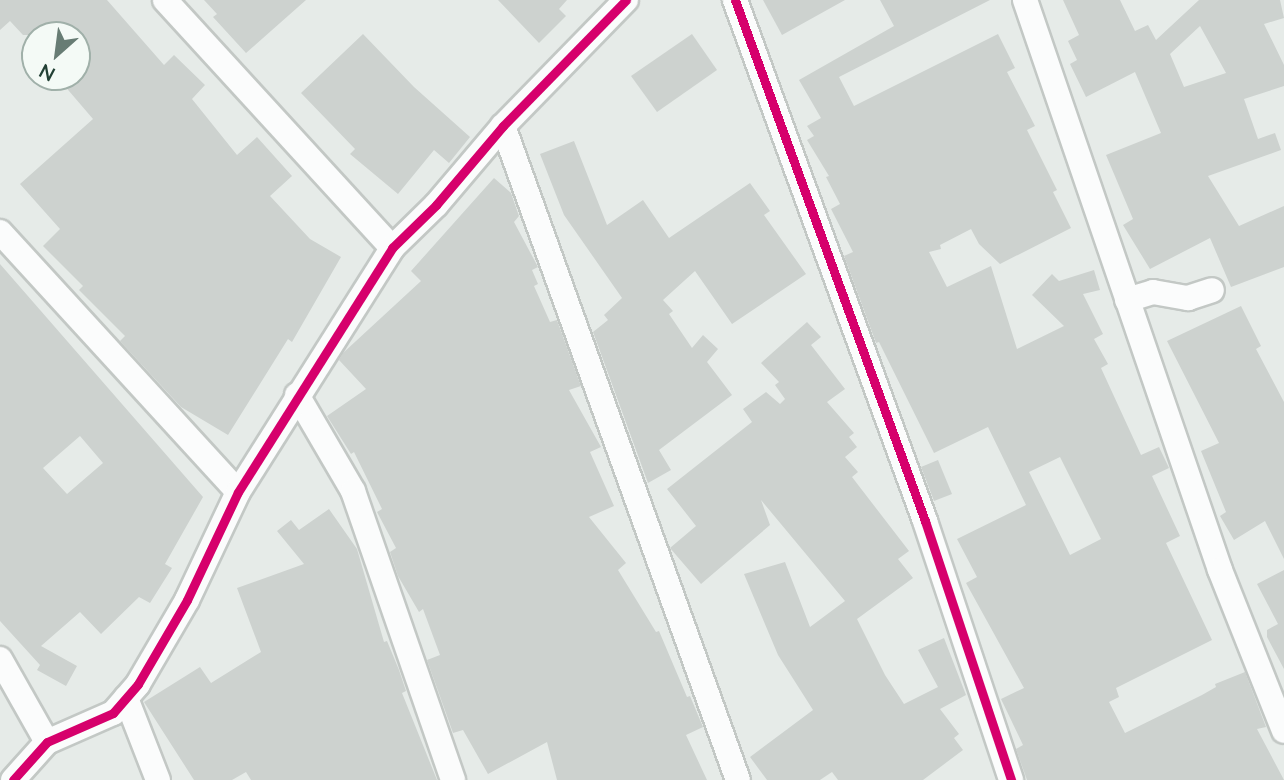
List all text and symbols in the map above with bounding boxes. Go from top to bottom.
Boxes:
north arrow [21,21,91,91]
text: N [35,60,59,87]

